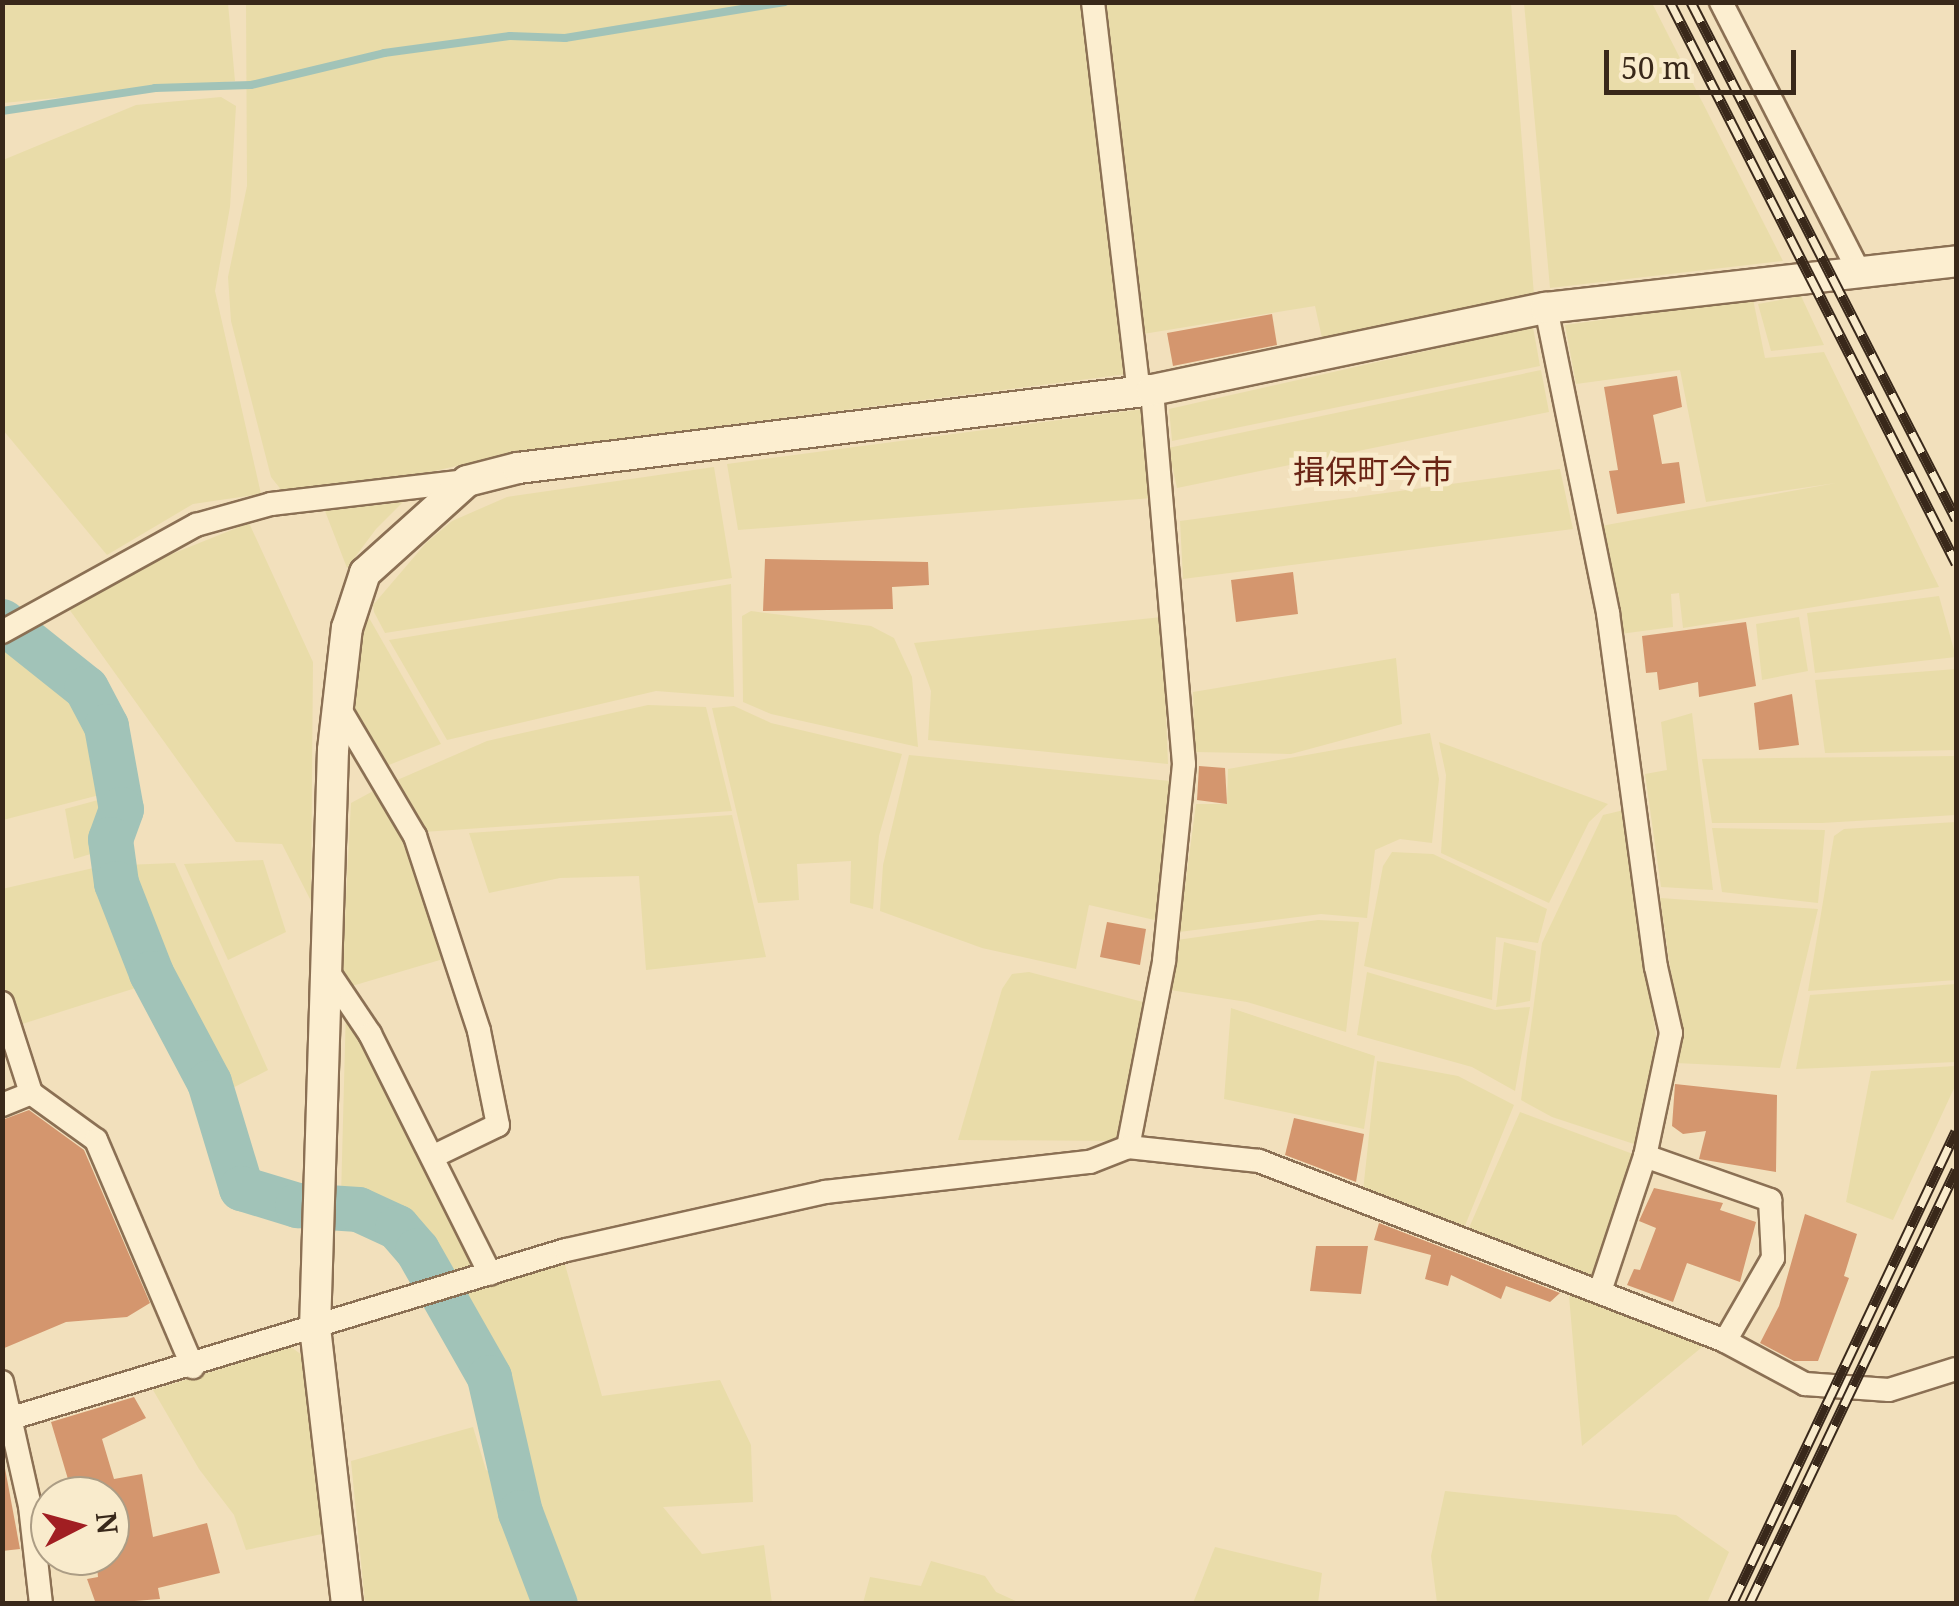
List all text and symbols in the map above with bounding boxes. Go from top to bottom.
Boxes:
scale bar [1609,30,1802,92]
text: 50 m [1621,47,1691,88]
district label: 揖保町今市 [1293,452,1453,490]
north arrow [30,1476,130,1576]
text: N [88,1510,128,1536]

